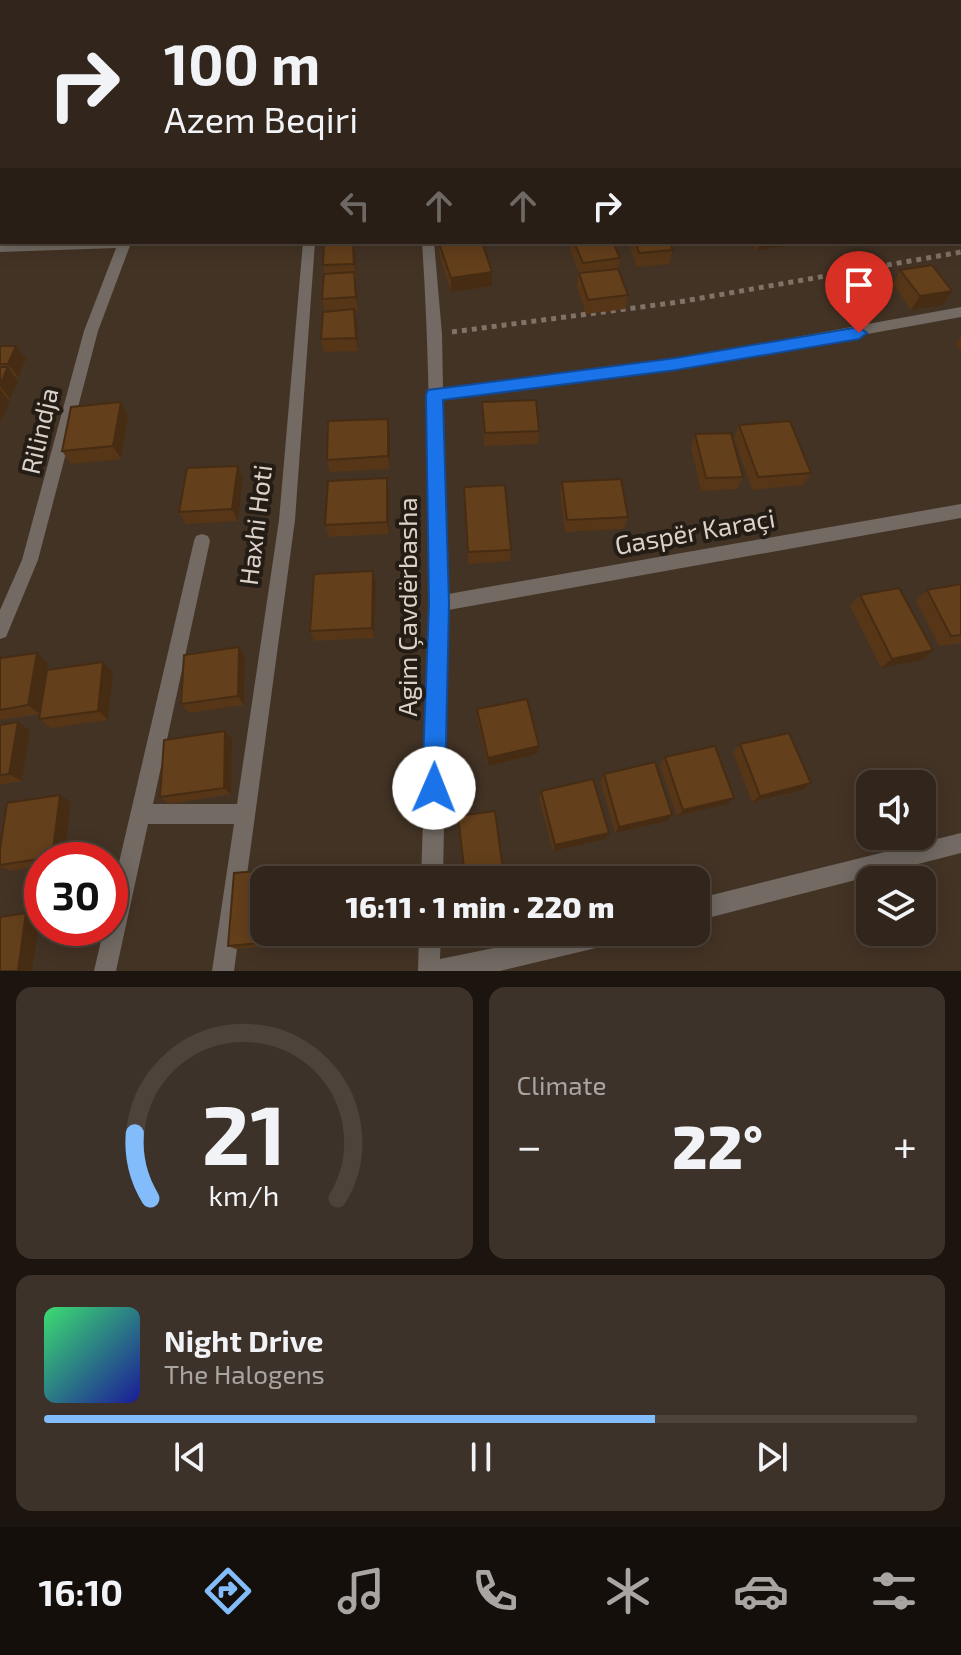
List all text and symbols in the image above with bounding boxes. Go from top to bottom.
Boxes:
text: 100 m [164,29,320,96]
icon: right [32,32,136,136]
text: Azem Beqiri [164,97,358,140]
icon: left [333,184,377,228]
icon: ahead [417,184,461,228]
icon: ahead [501,184,545,228]
icon: right [585,184,629,228]
pin [825,251,893,333]
icon: arrive [837,263,881,307]
street label: Rilindja [14,385,63,477]
street label: Haxhi Hoti [232,463,277,587]
street label: Agim Çavdërbasha [391,497,424,717]
street label: Gaspër Karaçi [612,501,778,562]
position arrow [392,746,476,830]
map controls [856,770,936,946]
button: sound [856,770,936,850]
speed limit sign: 30 [24,842,128,946]
button: layers [856,866,936,946]
text: 16:11 · 1 min · 220 m [346,888,614,924]
text: Climate [517,1069,606,1100]
text: 21 [202,1082,286,1182]
text: 22° [672,1109,763,1181]
text: − [517,1118,542,1171]
text: + [893,1118,917,1171]
text: km/h [209,1177,280,1212]
text: Night Drive [164,1322,323,1358]
text: The Halogens [164,1358,325,1389]
icon: previous [168,1435,212,1479]
icon: pause [459,1435,503,1479]
icon: next [750,1435,794,1479]
icon: directions [200,1563,256,1619]
icon: music [333,1563,389,1619]
icon: phone [467,1563,523,1619]
icon: climate [600,1563,656,1619]
icon: car [733,1563,789,1619]
icon: filters [866,1563,922,1619]
text: 16:10 [39,1570,123,1613]

